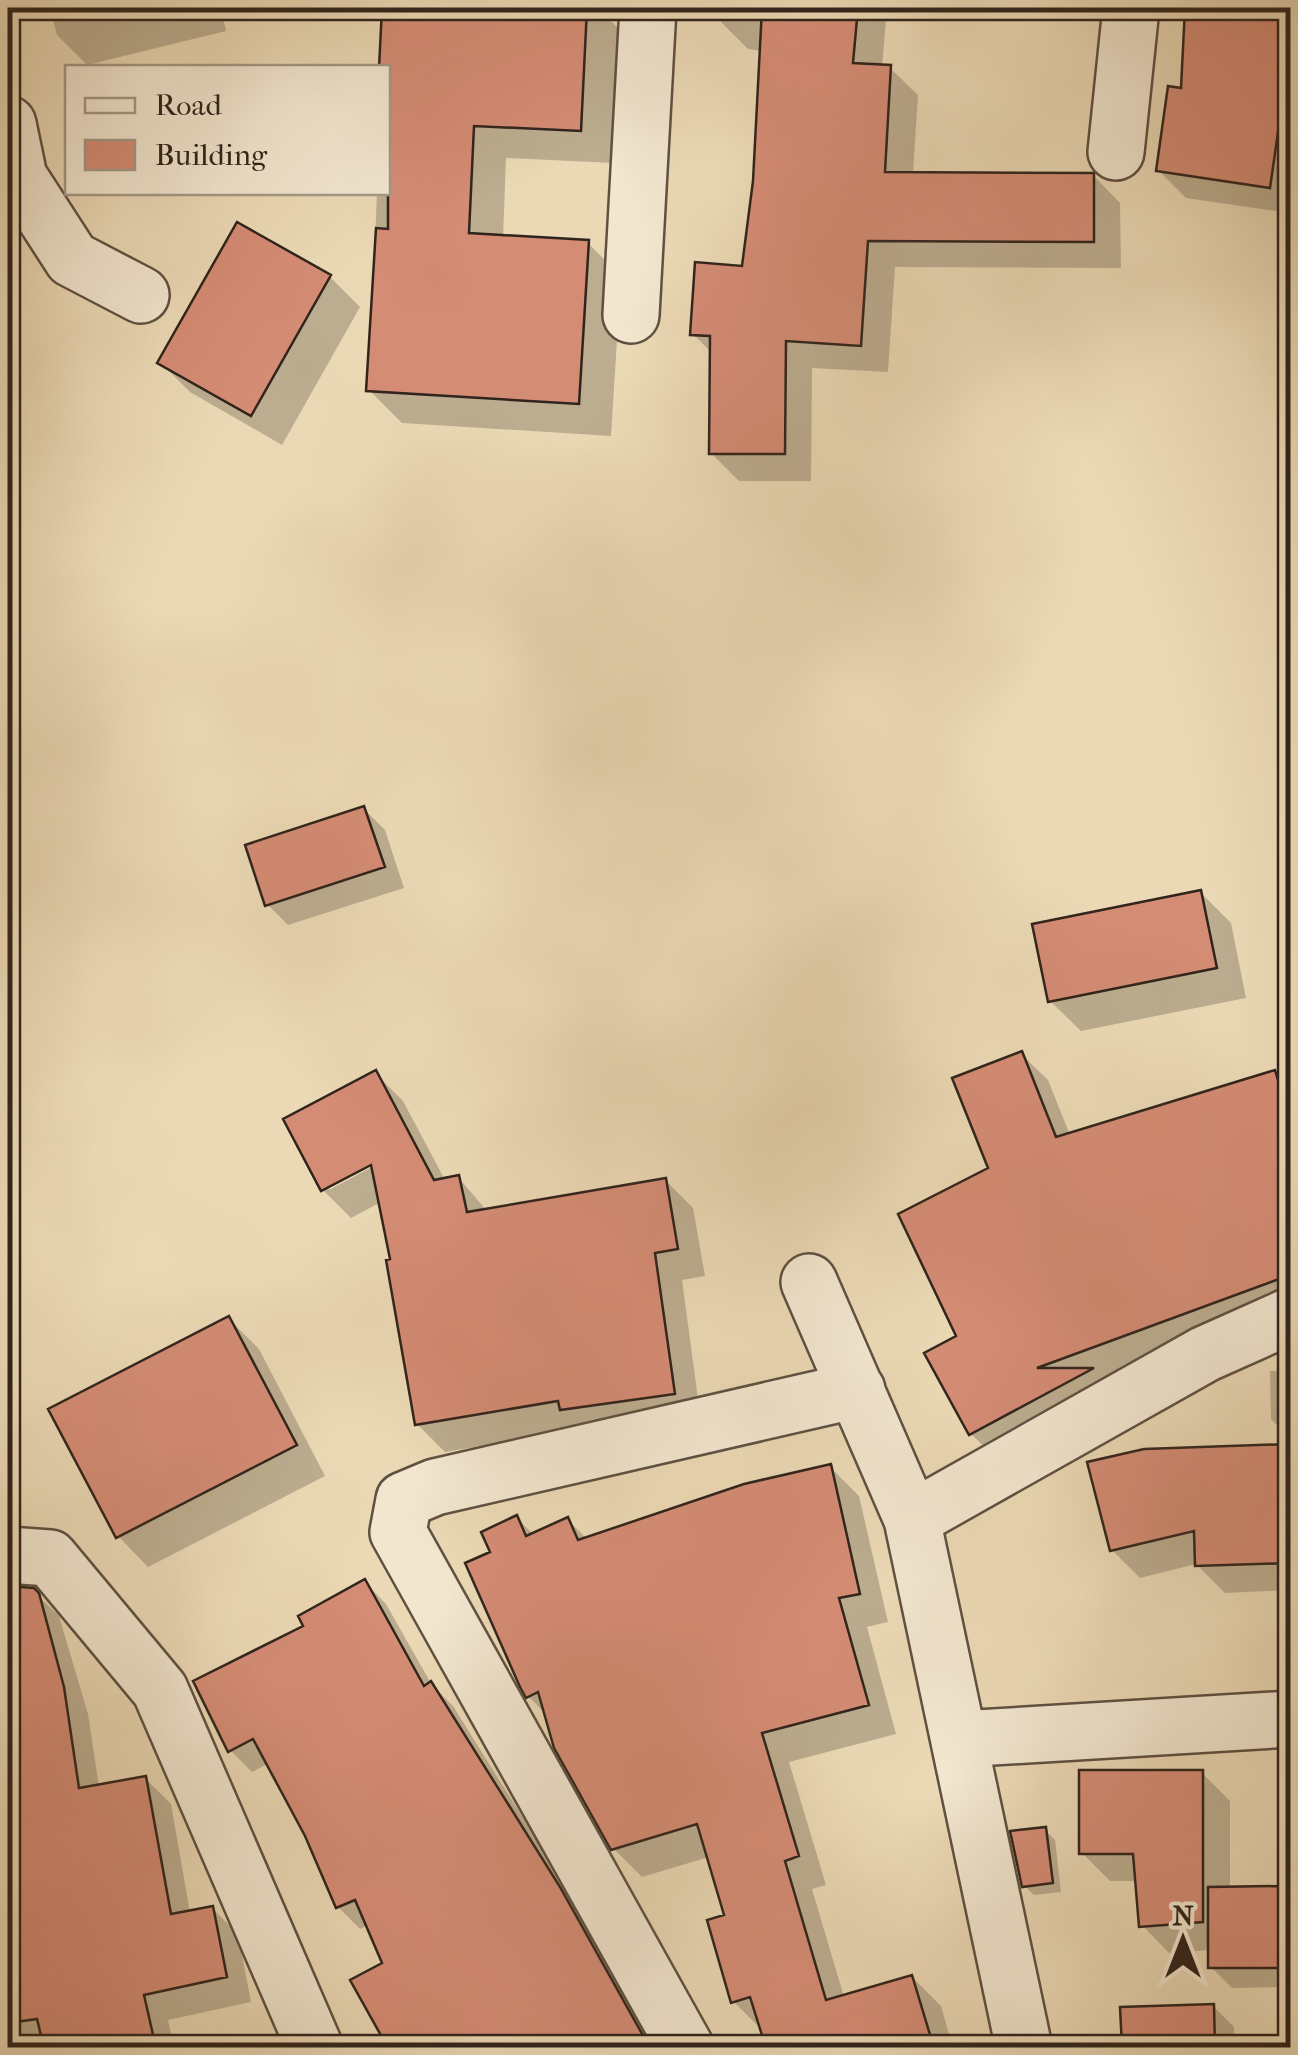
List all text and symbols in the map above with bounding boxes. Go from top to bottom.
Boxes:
legend [65,65,390,195]
text: Road [155,88,222,123]
text: Building [155,138,268,173]
north arrow [1133,1890,1233,1990]
text: N [1172,1899,1194,1932]

